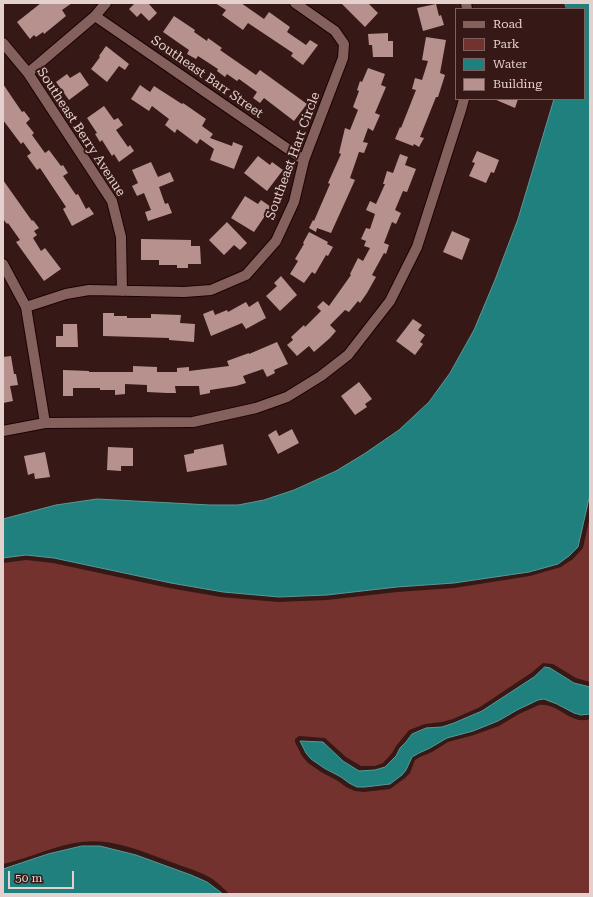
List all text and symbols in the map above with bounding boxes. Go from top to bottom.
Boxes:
legend [455,8,585,100]
text: Road [493,17,522,31]
street label: Southeast Barr Street [148,32,266,122]
text: Park [493,37,519,51]
text: Water [493,57,527,71]
street label: Southeast Berry Avenue [33,65,129,199]
text: Building [493,77,542,91]
street label: Southeast Hart Circle [263,90,323,222]
scale bar [10,863,76,889]
text: 50 m [15,871,42,885]

